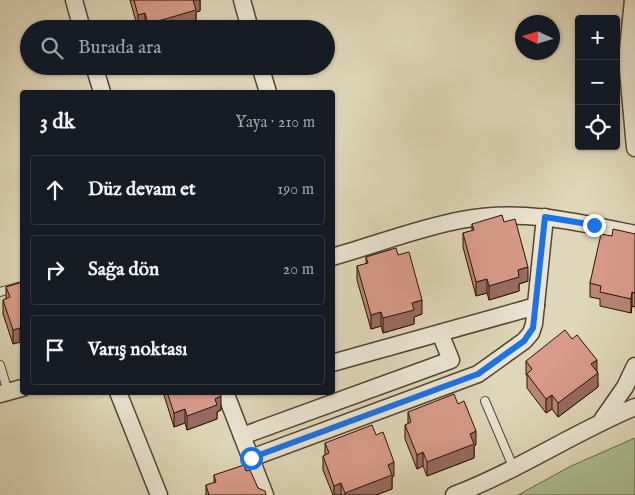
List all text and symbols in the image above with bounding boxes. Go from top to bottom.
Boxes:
north arrow [515,15,560,60]
map controls [575,15,620,150]
button: + [575,15,620,60]
search box [20,20,335,75]
icon: search [38,34,66,62]
text: Burada ara [78,36,162,60]
button: − [575,60,620,105]
button: locate [575,105,620,150]
text: 3 dk [40,109,75,136]
text: Yaya · 210 m [236,113,315,133]
icon: ahead [41,176,69,204]
text: Düz devam et [88,178,196,202]
text: 190 m [277,180,314,200]
route end [583,214,606,237]
icon: right [41,256,69,284]
text: Sağa dön [88,258,159,282]
text: 20 m [283,260,314,280]
icon: arrive [41,336,69,364]
text: Varış noktası [88,338,187,362]
route start [240,447,263,470]

